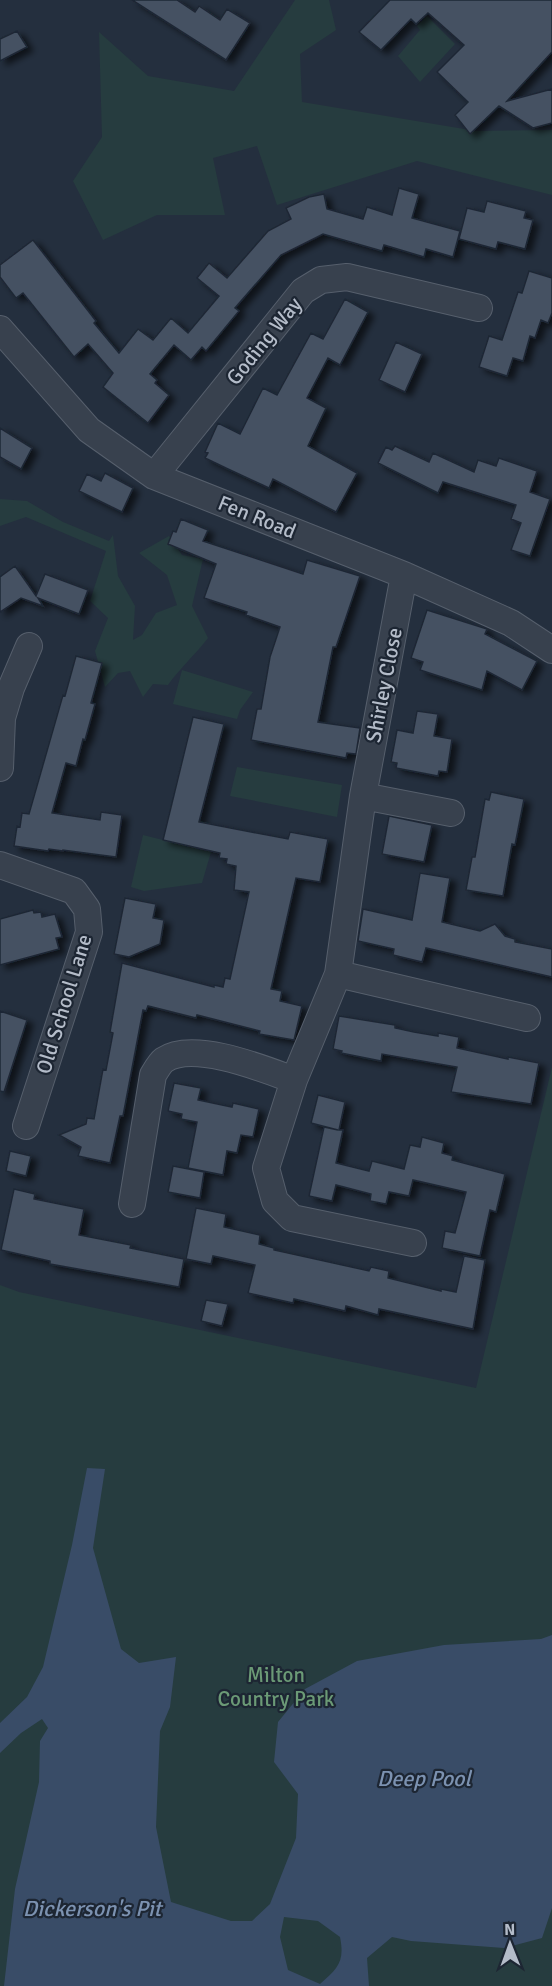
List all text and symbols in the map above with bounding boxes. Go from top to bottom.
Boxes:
street label: Goding Way [221,292,307,390]
street label: Fen Road [214,490,300,544]
street label: Shirley Close [360,625,408,745]
street label: Old School Lane [30,931,98,1077]
park label: Milton Country Park [218,1662,335,1712]
water label: Deep Pool [377,1765,473,1792]
water label: Dickerson's Pit [23,1895,163,1922]
north arrow [480,1914,540,1974]
text: N [504,1920,515,1940]

